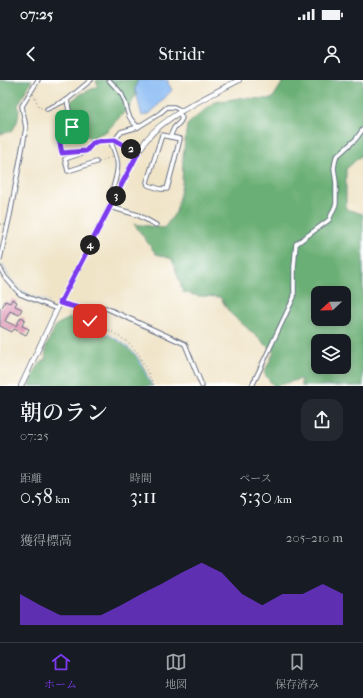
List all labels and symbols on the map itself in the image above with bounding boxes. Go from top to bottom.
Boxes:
pin [55,110,89,144]
pin: 2 [121,139,141,159]
pin: 3 [106,186,126,206]
pin: 4 [80,235,100,255]
north arrow [311,286,351,326]
pin [73,304,107,338]

